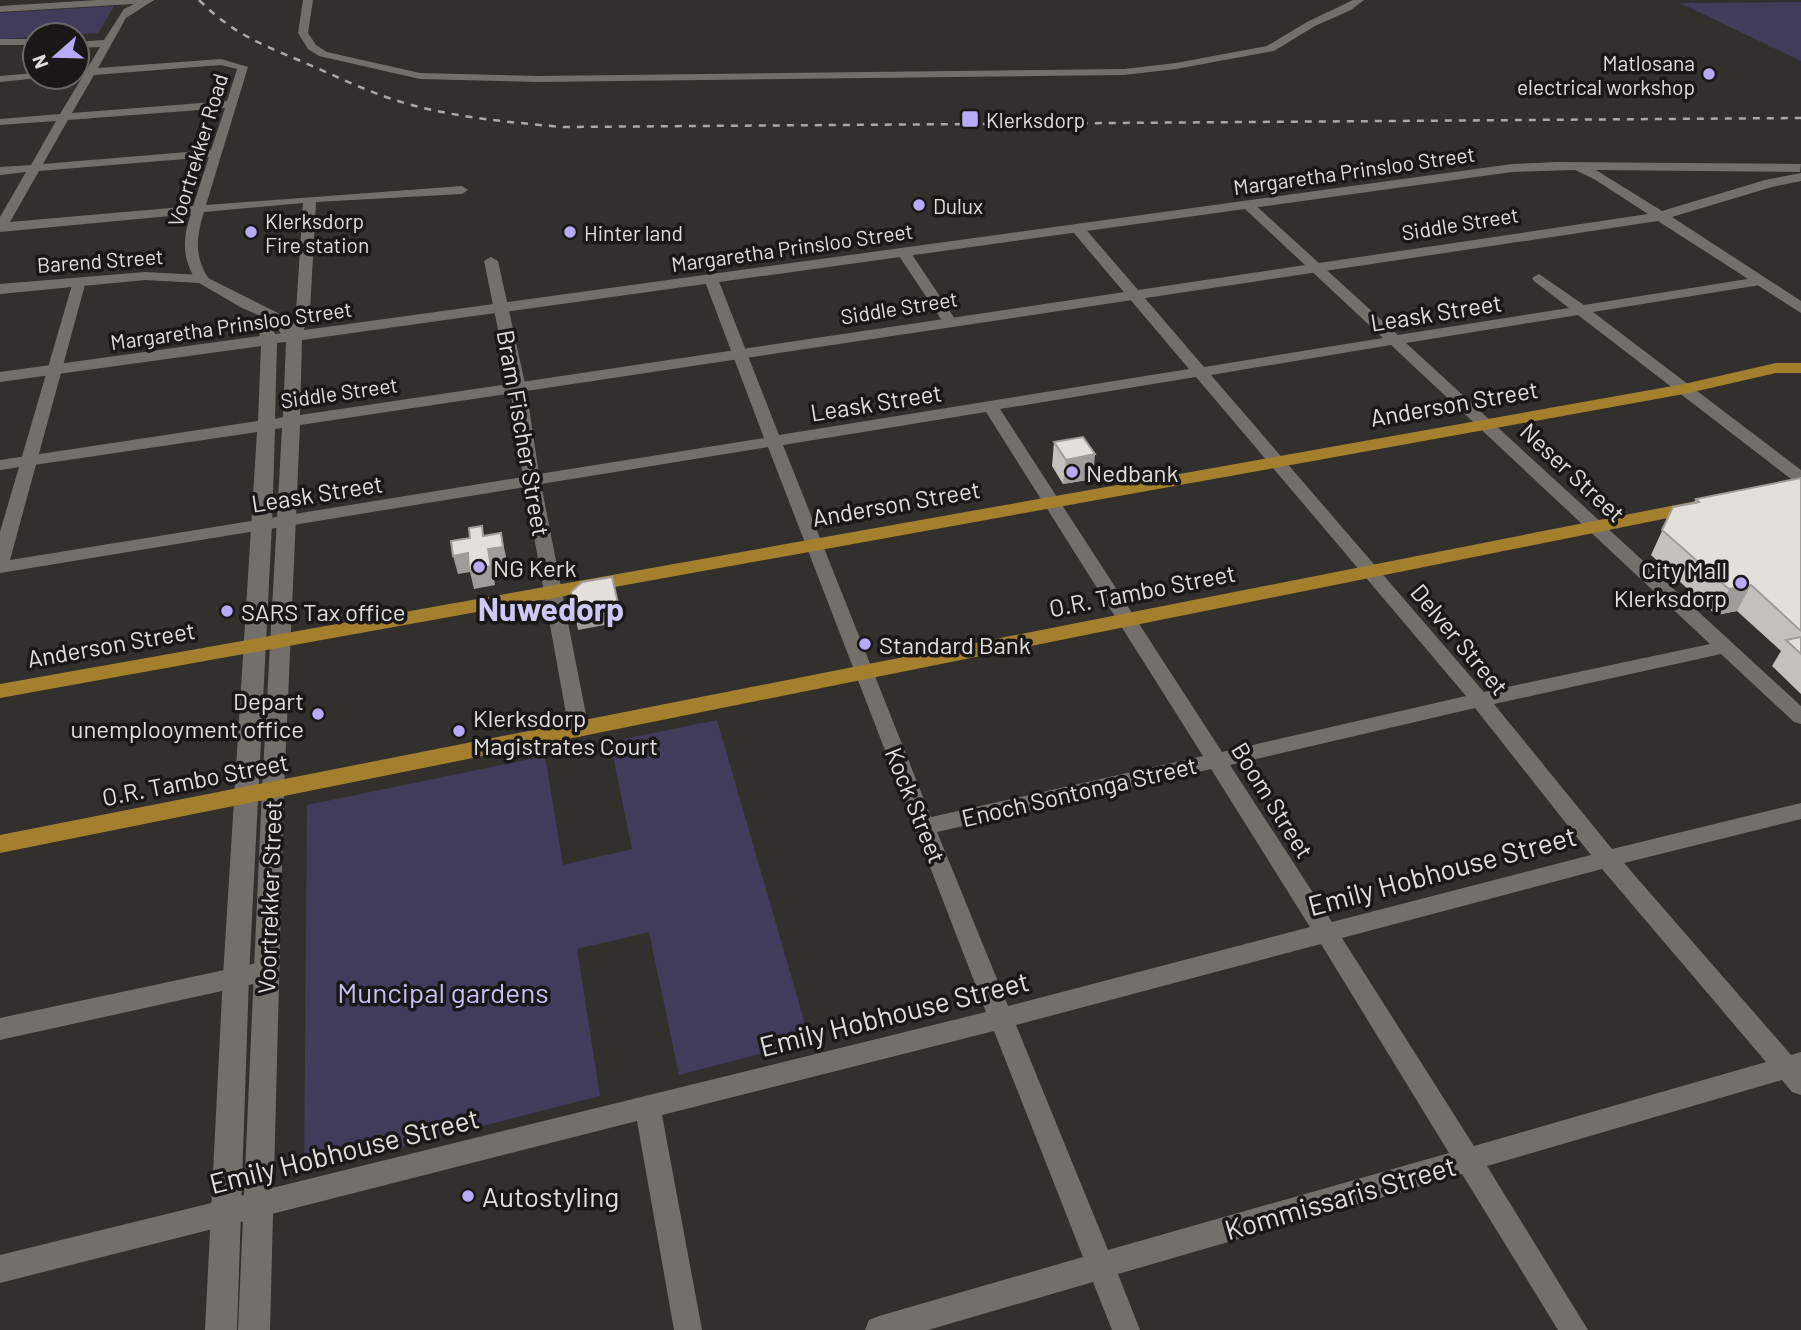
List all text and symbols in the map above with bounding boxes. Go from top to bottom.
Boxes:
north arrow [21,21,91,91]
place label: Matlosana electrical workshop [1517,50,1695,99]
text: N [27,52,53,72]
marker: Matlosana electrical workshop [1701,66,1717,82]
street label: Voortrekker Road [162,70,232,230]
place label: Klerksdorp [986,107,1085,132]
marker: Klerksdorp [960,109,980,129]
street label: Margaretha Prinsloo Street [1232,141,1476,199]
place label: Dulux [933,193,983,218]
marker: Dulux [911,197,927,213]
street label: Siddle Street [1400,201,1520,245]
place label: Klerksdorp Fire station [265,208,369,257]
street label: Margaretha Prinsloo Street [670,218,914,276]
place label: Hinter land [584,220,683,245]
marker: Klerksdorp Fire station [243,224,259,240]
marker: Hinter land [562,224,578,240]
street label: Barend Street [36,243,164,277]
street label: Siddle Street [839,285,959,329]
street label: Leask Street [1368,287,1504,337]
street label: Margaretha Prinsloo Street [109,296,353,354]
street label: Bram Fischer Street [492,328,556,538]
street label: Siddle Street [279,371,399,413]
street label: Anderson Street [1368,374,1540,432]
street label: Leask Street [808,377,944,427]
street label: Neser Street [1515,416,1631,528]
place label: Nedbank [1086,458,1178,487]
marker: Nedbank [1064,464,1080,480]
street label: Leask Street [249,468,385,518]
street label: Anderson Street [810,474,982,532]
place label: NG Kerk [493,553,577,582]
place label: City Mall Klerksdorp [1614,555,1727,612]
street label: O.R. Tambo Street [1046,558,1238,622]
marker: NG Kerk [471,559,487,575]
marker: City Mall Klerksdorp [1733,575,1749,591]
street label: Delver Street [1405,578,1515,700]
district label: Nuwedorp [478,589,624,627]
place label: SARS Tax office [241,597,406,626]
marker: SARS Tax office [219,603,235,619]
street label: Anderson Street [25,615,197,673]
place label: Standard Bank [879,630,1031,659]
marker: Standard Bank [857,636,873,652]
place label: Depart unemplooyment office [71,686,304,743]
place label: Klerksdorp Magistrates Court [473,703,658,760]
marker: Depart unemplooyment office [310,706,326,722]
marker: Klerksdorp Magistrates Court [451,723,467,739]
street label: Boom Street [1226,737,1320,863]
street label: Kock Street [880,743,952,867]
street label: O.R. Tambo Street [99,747,291,811]
street label: Enoch Sontonga Street [959,750,1199,832]
street label: Voortrekker Street [251,800,287,994]
street label: Emily Hobhouse Street [1304,818,1580,922]
street label: Emily Hobhouse Street [756,963,1032,1063]
park label: Muncipal gardens [337,975,549,1009]
street label: Emily Hobhouse Street [206,1100,482,1200]
street label: Kommissaris Street [1220,1148,1460,1246]
place label: Autostyling [482,1179,619,1213]
marker: Autostyling [460,1188,476,1204]

